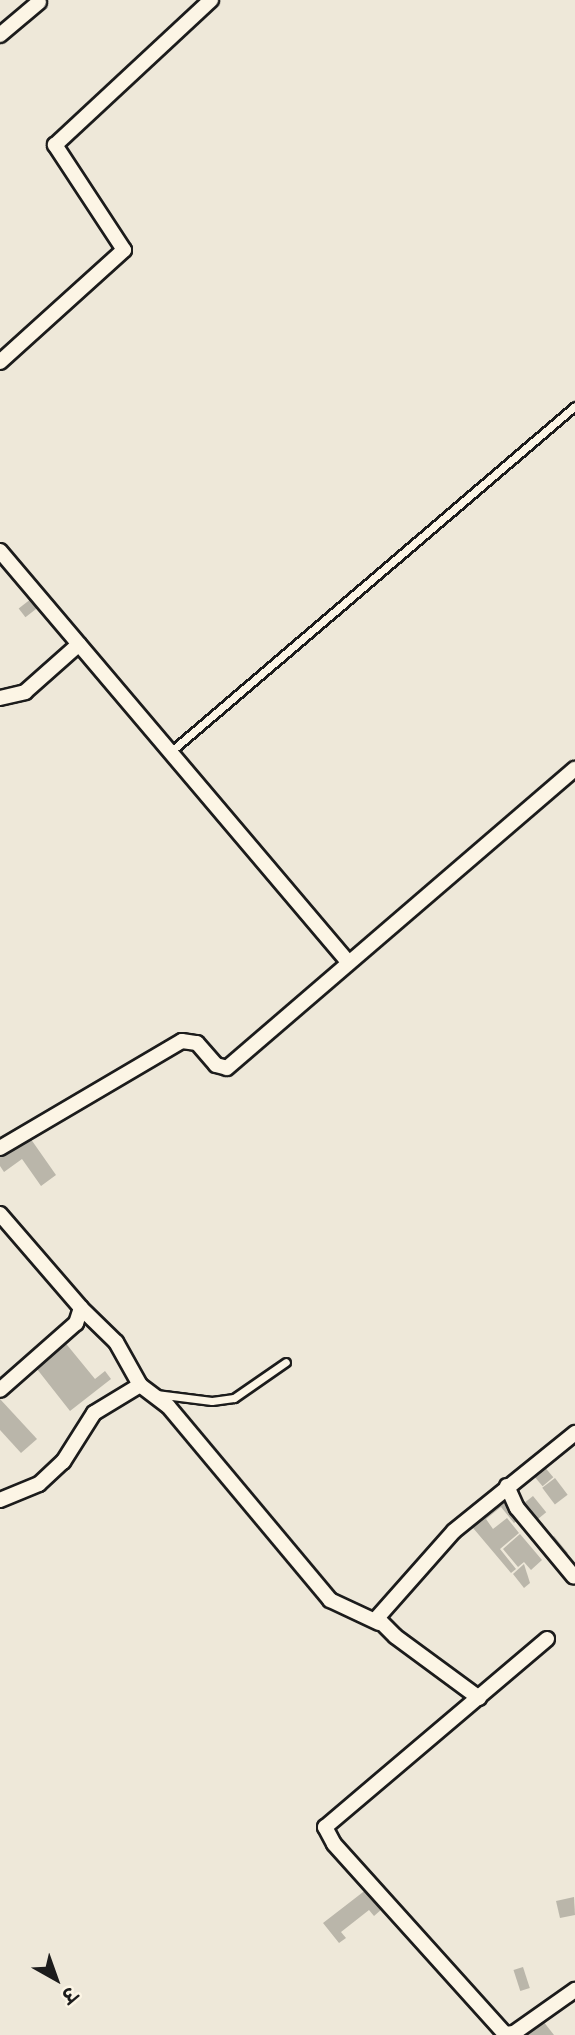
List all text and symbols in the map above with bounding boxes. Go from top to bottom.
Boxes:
north arrow [21,1944,91,2014]
text: उ [56,1981,83,2009]

